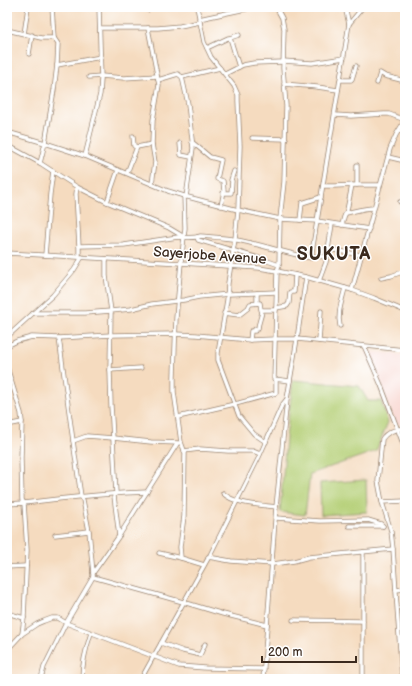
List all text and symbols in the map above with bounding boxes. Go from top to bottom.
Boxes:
street label: Sayerjobe Avenue [153,243,267,268]
district label: SUKUTA [297,244,371,265]
scale bar [262,638,356,664]
text: 200 m [268,645,302,660]

